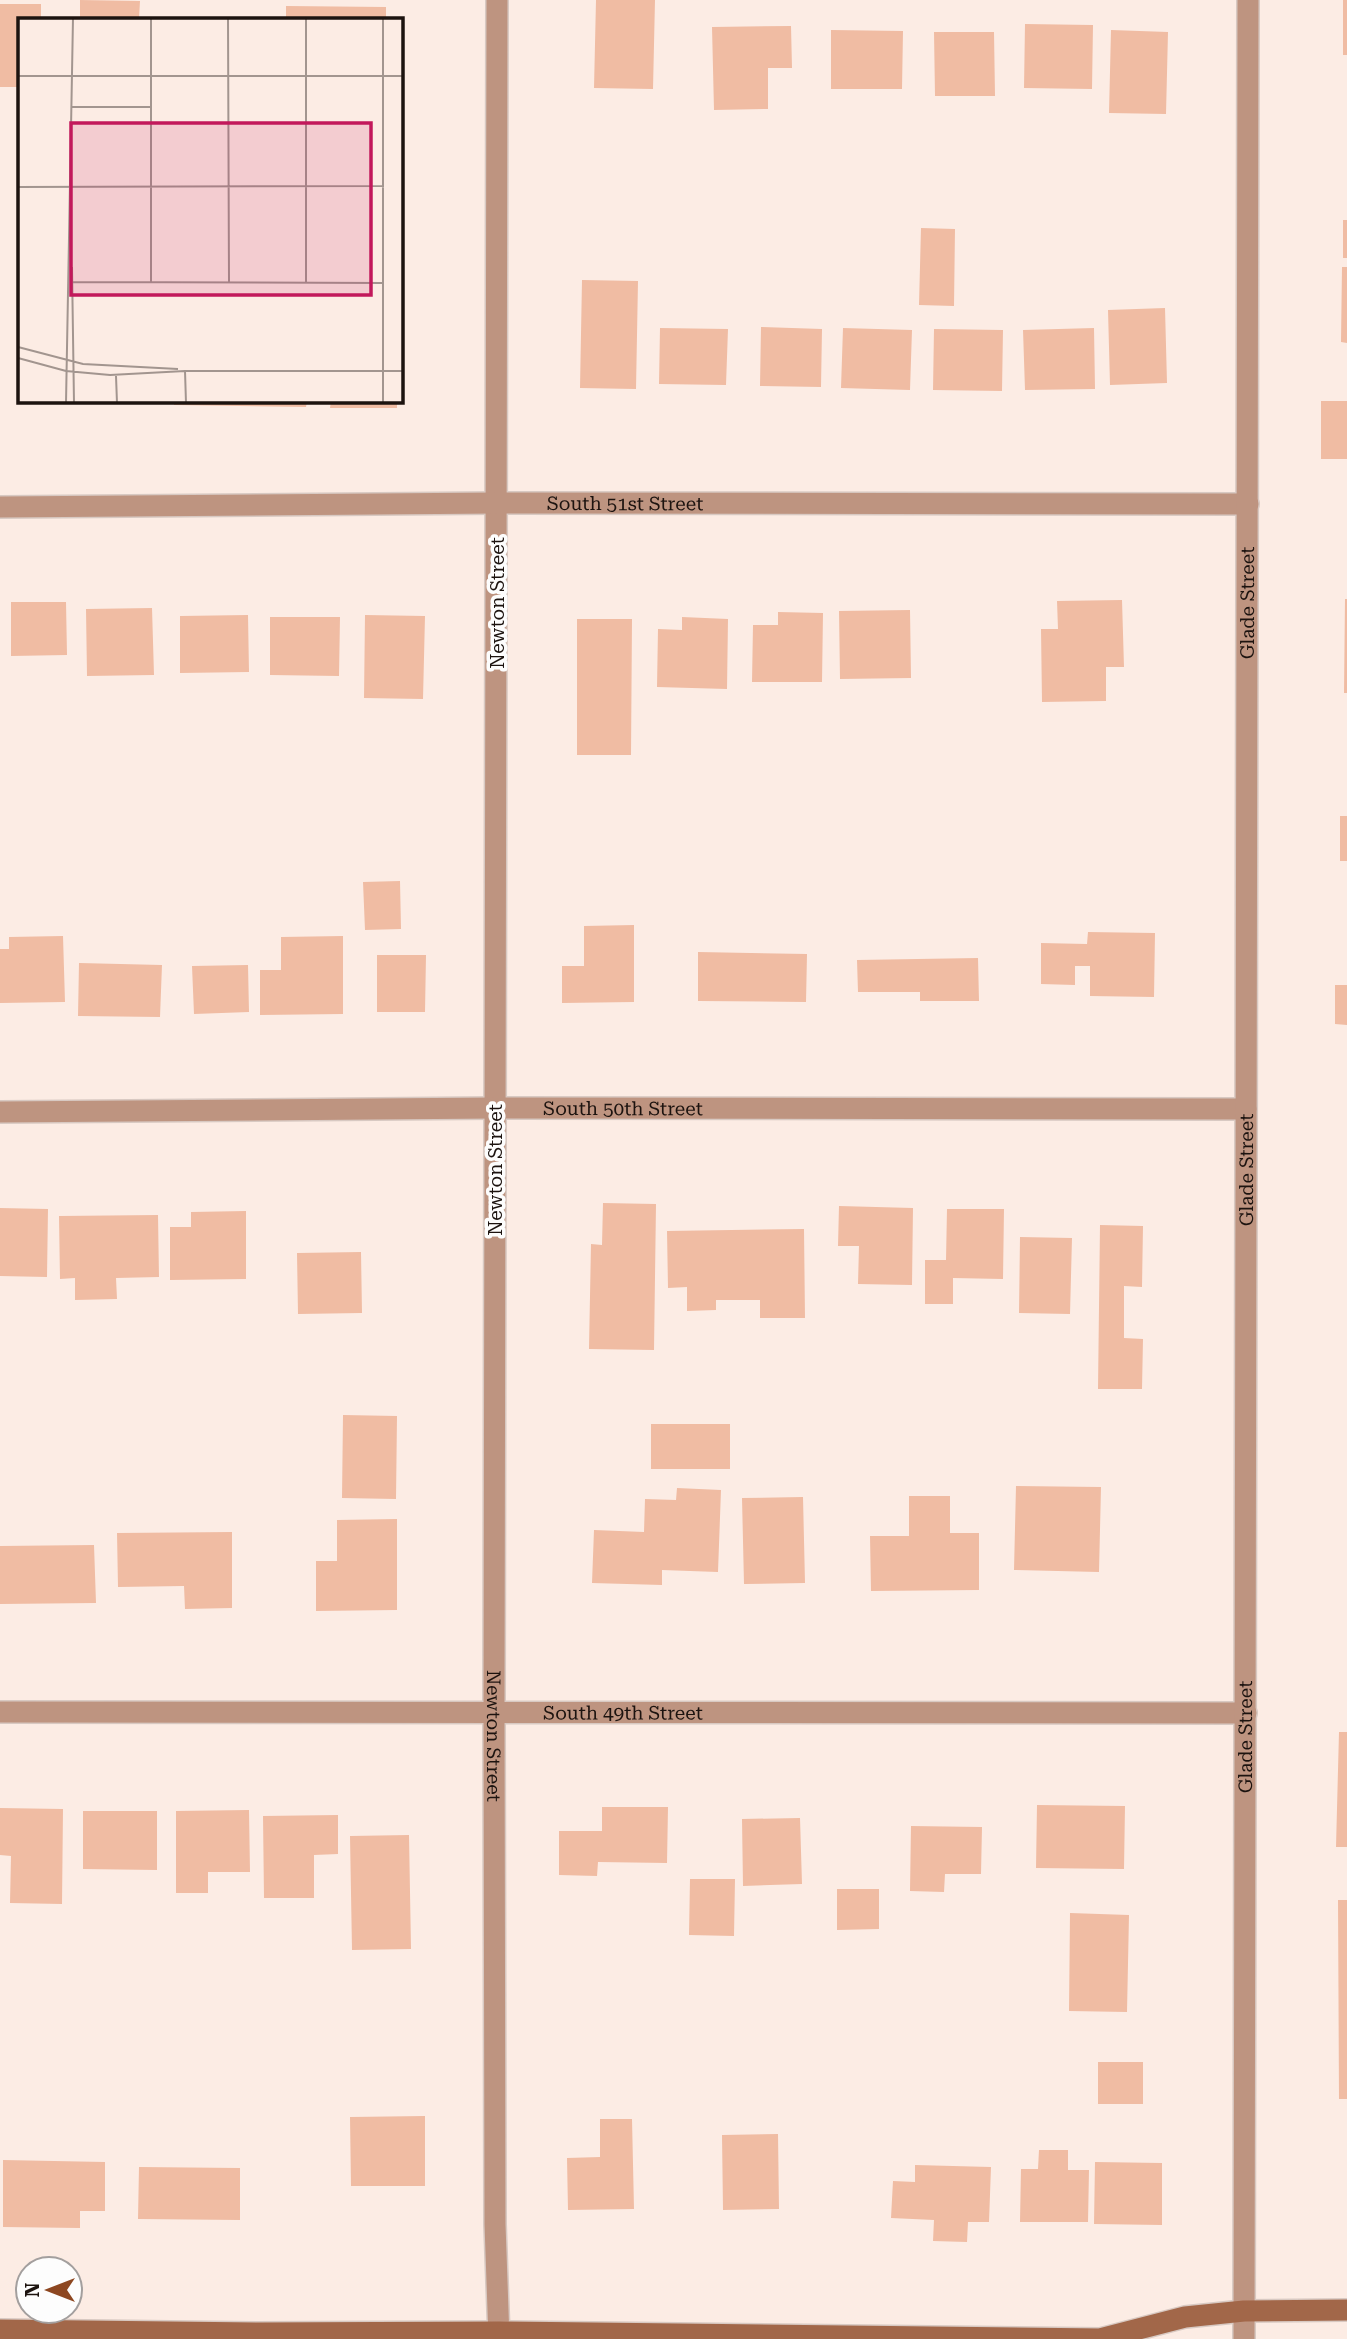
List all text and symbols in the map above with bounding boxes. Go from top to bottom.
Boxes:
inset map [18,18,402,402]
street label: South 51st Street [547,492,703,515]
street label: Newton Street [486,537,509,669]
street label: Glade Street [1236,547,1259,659]
street label: South 50th Street [543,1097,703,1120]
street label: Newton Street [484,1104,507,1236]
street label: Glade Street [1235,1114,1258,1226]
street label: Newton Street [482,1670,505,1802]
street label: Glade Street [1234,1681,1257,1793]
street label: South 49th Street [543,1701,703,1725]
north arrow [14,2255,84,2325]
text: N [21,2282,44,2297]

